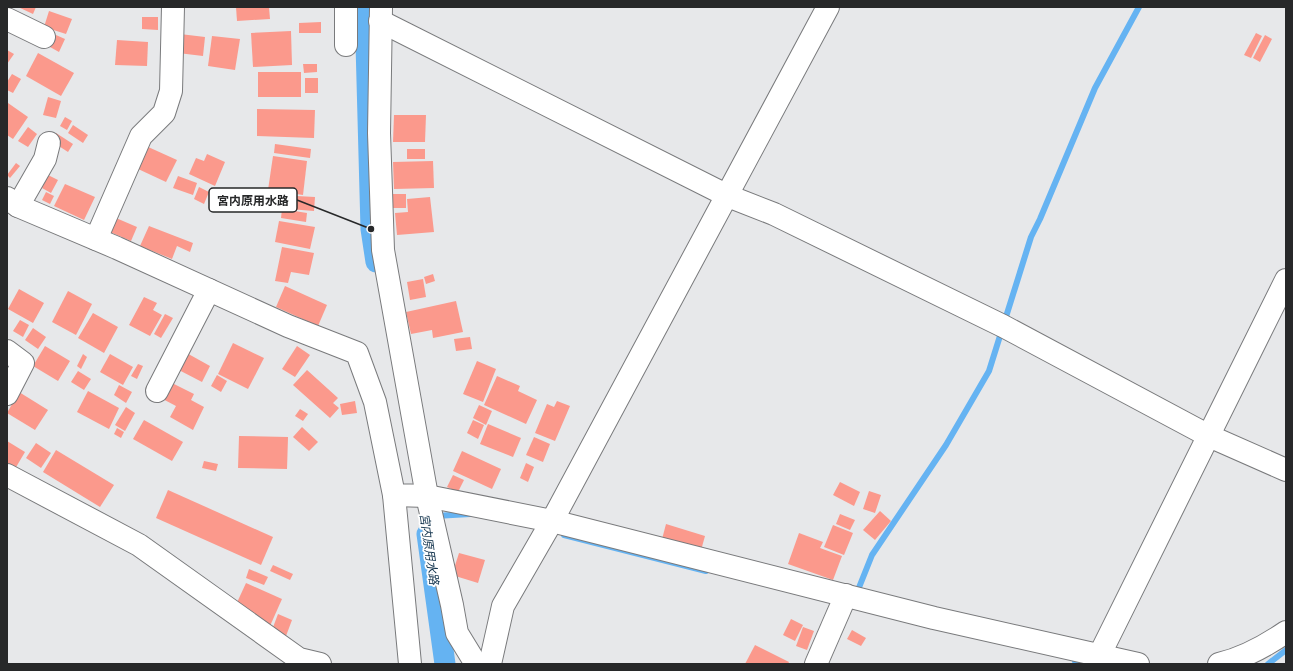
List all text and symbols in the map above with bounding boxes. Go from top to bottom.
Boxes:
callout: 宮内原用水路 [209,188,297,212]
text: 宮内原用水路 [217,194,289,208]
water label: 宮内原用水路 [417,512,441,587]

